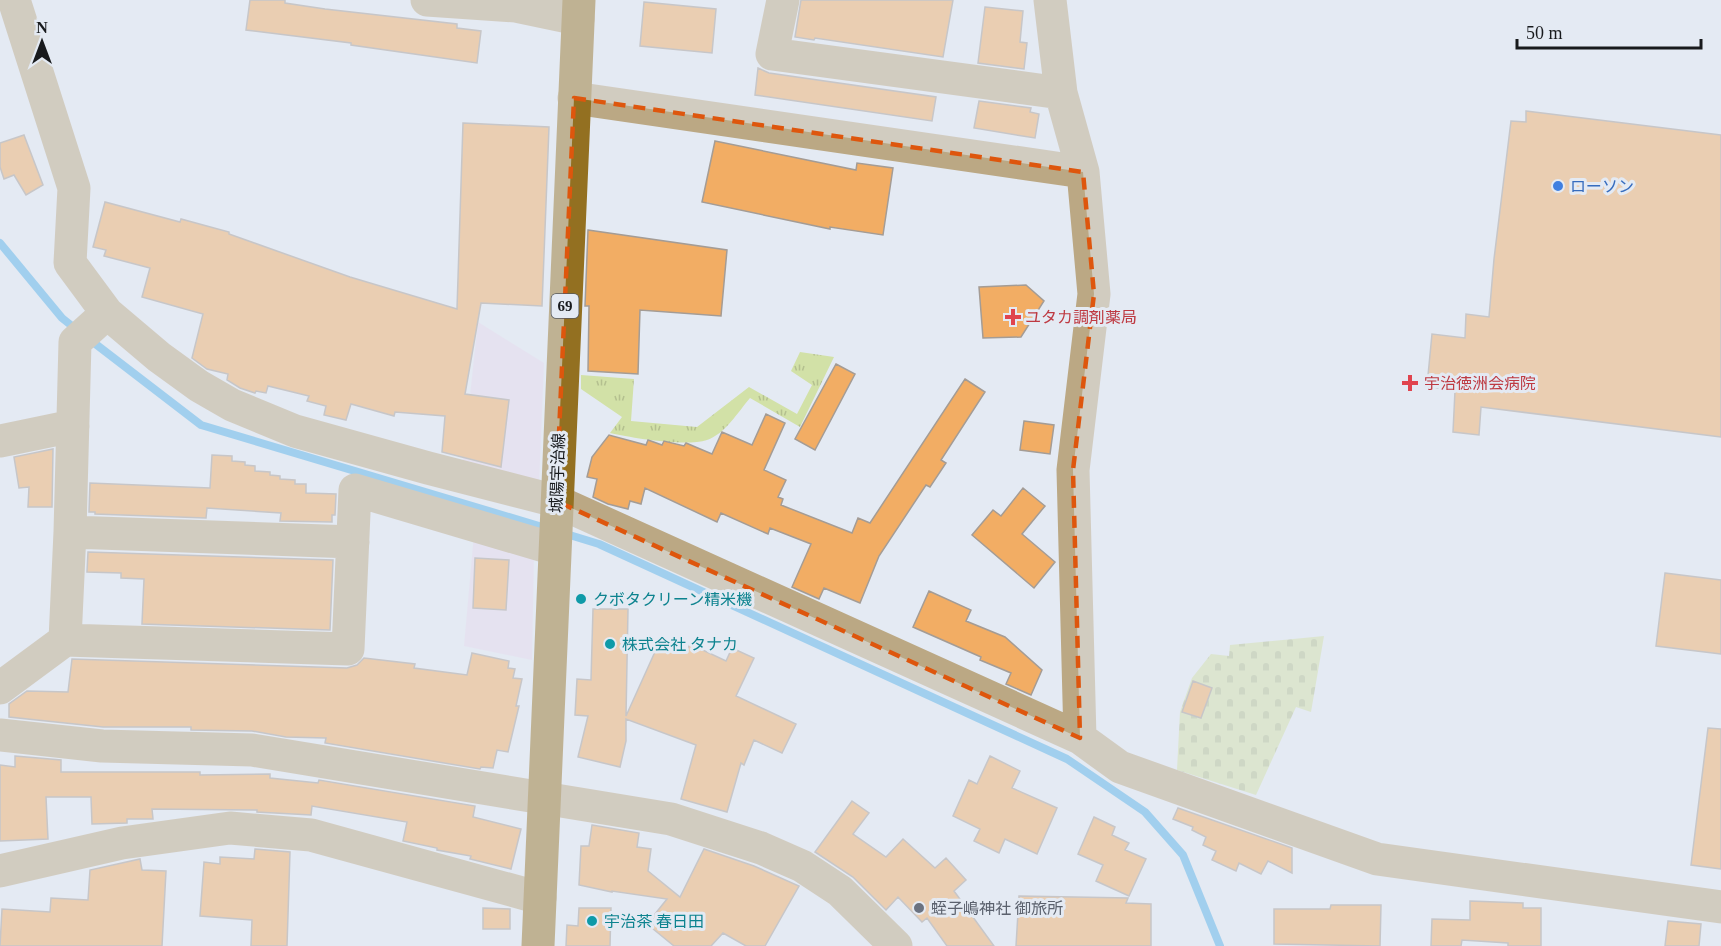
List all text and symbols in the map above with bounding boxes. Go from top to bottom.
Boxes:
north arrow [12,12,72,72]
scale bar [1517,12,1702,50]
text: N [36,19,48,36]
text: 50 m [1526,23,1563,43]
place label: ローソン [1570,178,1634,195]
marker: ローソン [1551,179,1565,193]
road number: 69 [552,294,578,318]
place label: ユタカ調剤薬局 [1025,309,1137,326]
marker: ユタカ調剤薬局 [1006,310,1020,324]
marker: 宇治徳洲会病院 [1401,374,1419,392]
place label: 宇治徳洲会病院 [1424,375,1536,392]
street label: 城陽宇治線 [548,433,567,513]
place label: クボタクリーン精米機 [593,591,752,608]
marker: クボタクリーン精米機 [574,592,588,606]
place label: 株式会社 タナカ [622,636,738,653]
marker: 株式会社 タナカ [603,637,617,651]
place label: 蛭子嶋神社 御旅所 [931,900,1063,917]
marker: 蛭子嶋神社 御旅所 [912,901,926,915]
place label: 宇治茶 春日田 [604,913,704,930]
marker: 宇治茶 春日田 [585,914,599,928]

